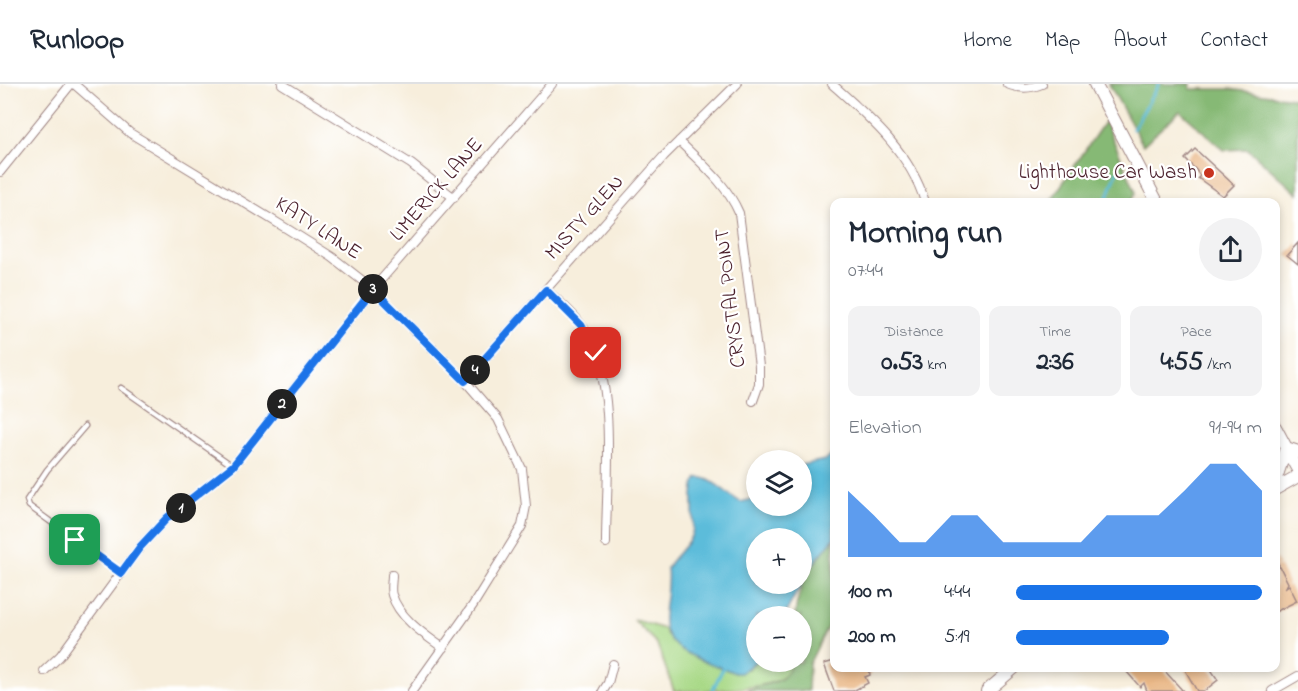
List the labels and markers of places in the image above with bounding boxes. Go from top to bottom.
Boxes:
place label: Lighthouse Car Wash [1019,158,1197,190]
marker: Lighthouse Car Wash [1202,166,1216,180]
pin: 3 [358,274,388,304]
pin [570,327,621,378]
pin: 4 [460,355,490,385]
pin: 2 [267,389,297,419]
pin: 1 [166,493,196,523]
pin [49,514,100,565]

